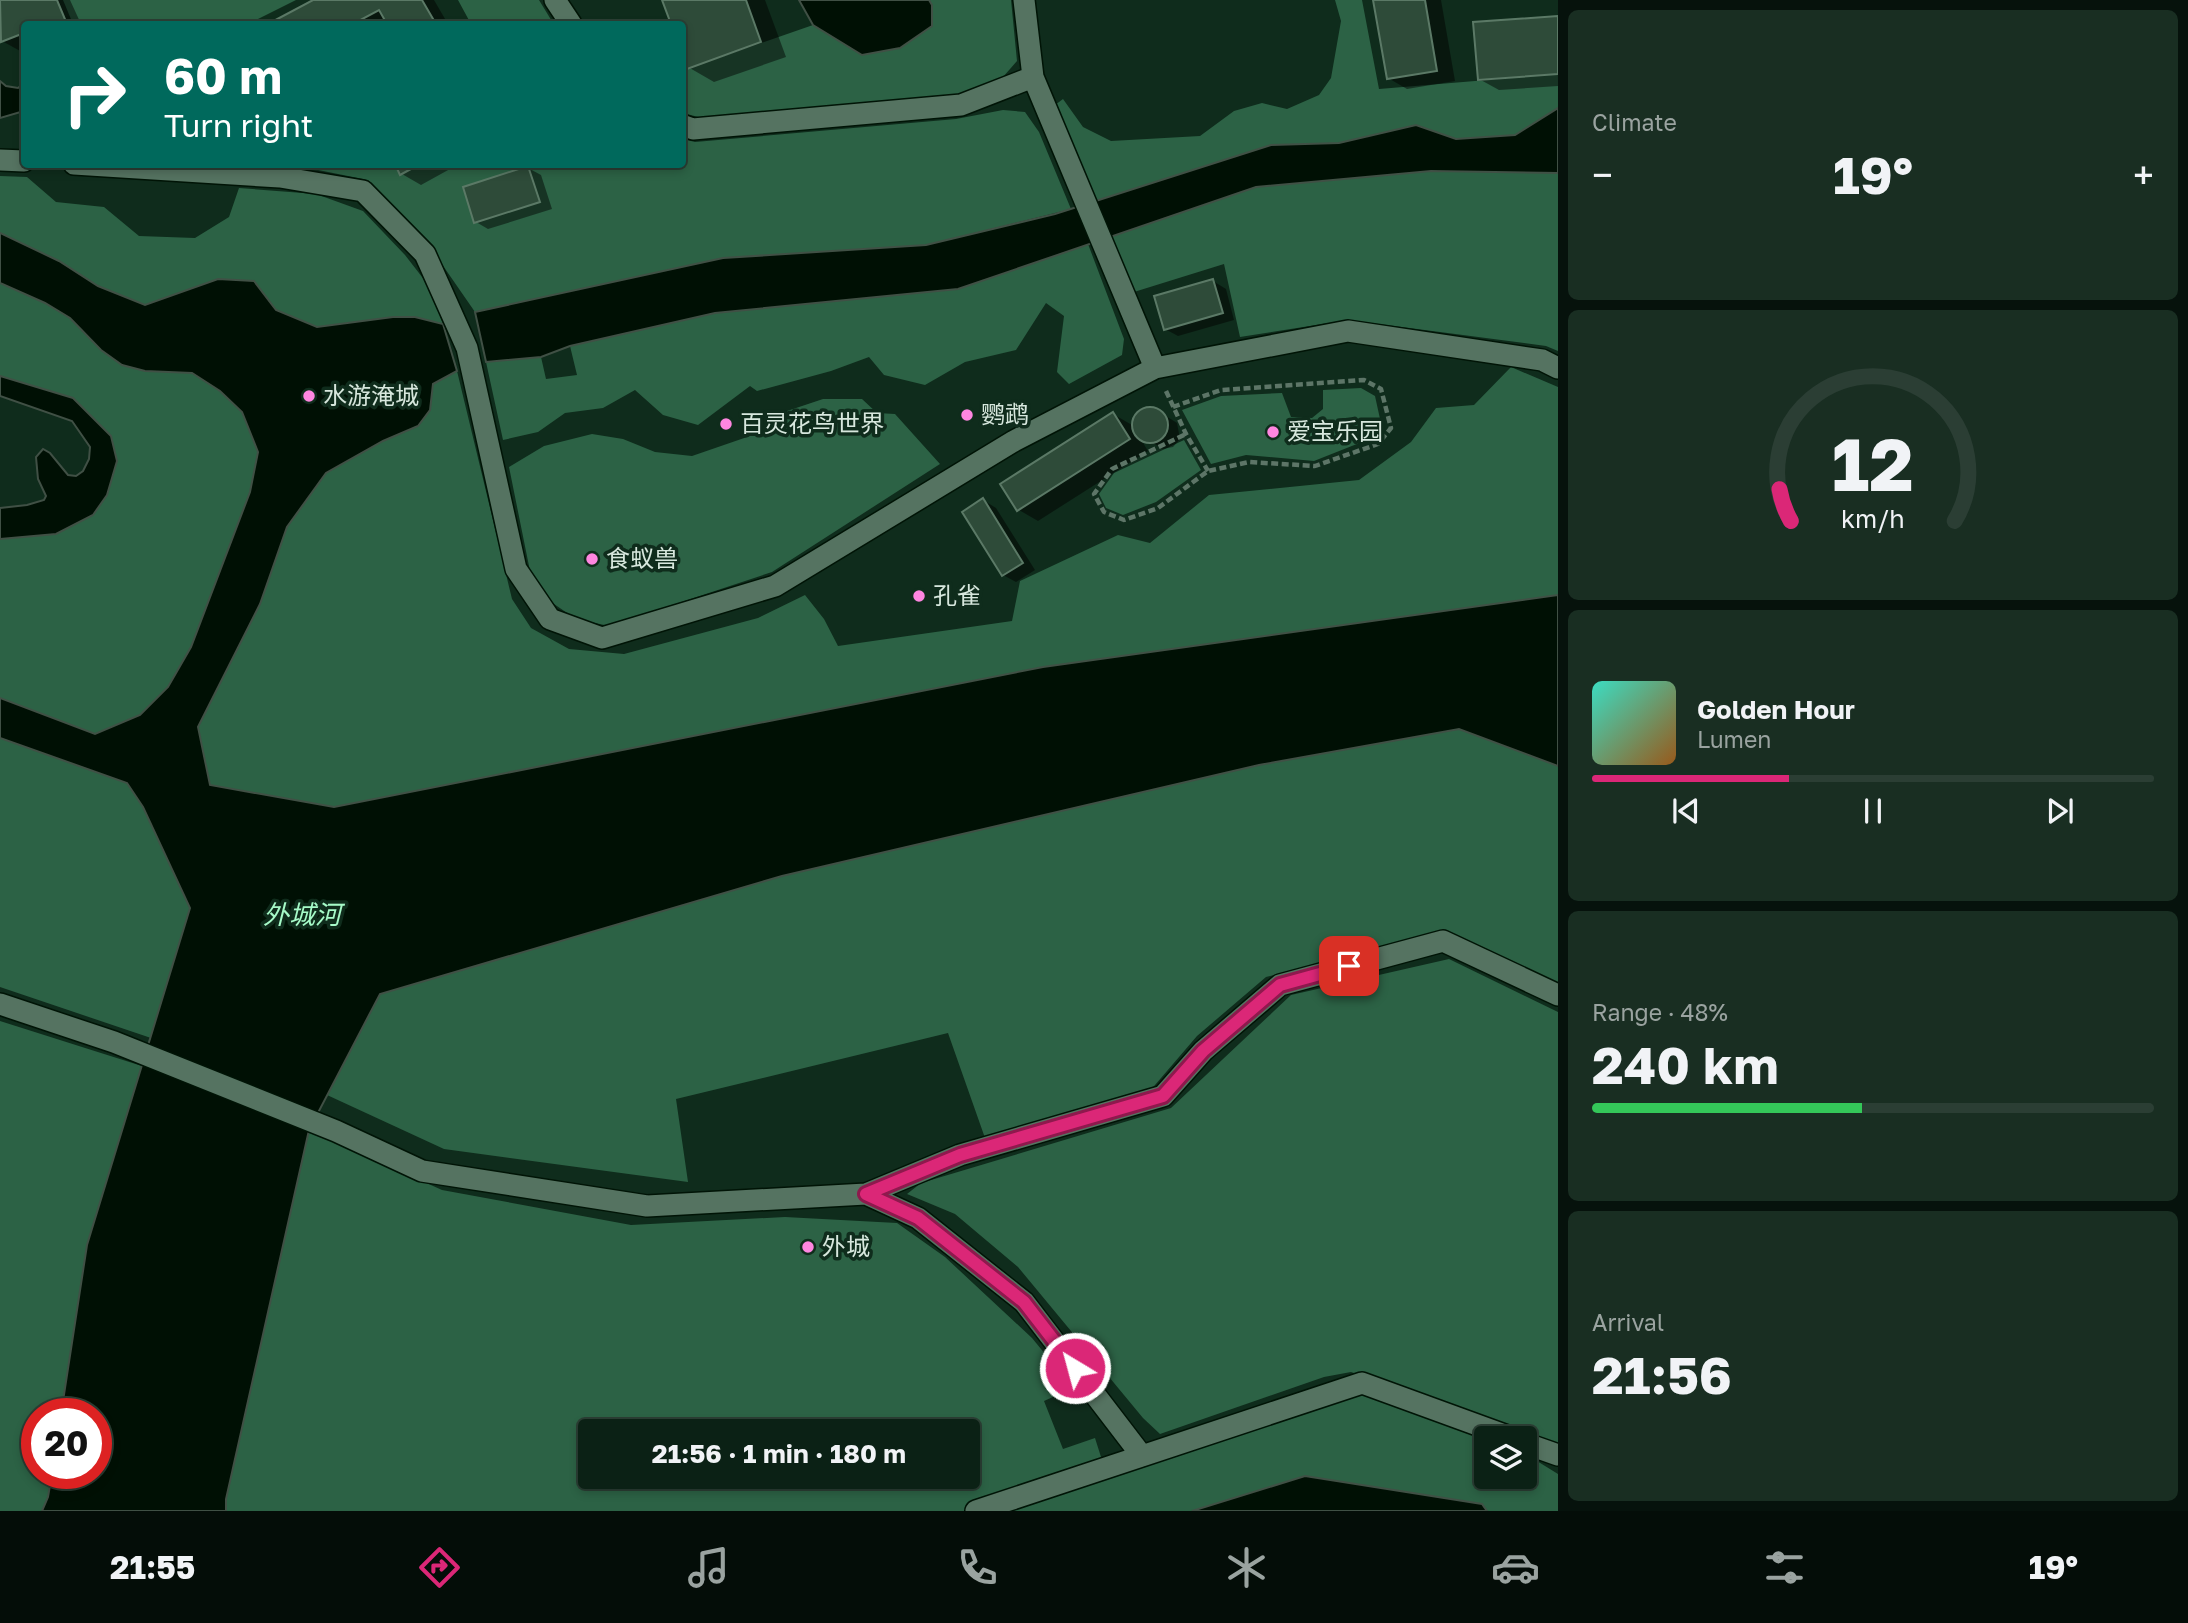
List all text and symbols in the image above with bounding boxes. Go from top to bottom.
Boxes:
text: 60 m [164,46,282,105]
icon: right [49,49,140,140]
text: Turn right [164,106,313,144]
text: Climate [1592,108,1677,136]
text: 19° [1833,143,1913,205]
text: − [1592,152,1613,197]
text: + [2133,152,2154,197]
place label: 水游淹城 [323,380,419,409]
marker: 水游淹城 [301,388,317,404]
place label: 鹦鹉 [981,399,1029,428]
marker: 鹦鹉 [959,407,975,423]
place label: 百灵花鸟世界 [740,408,884,437]
marker: 百灵花鸟世界 [718,416,734,432]
place label: 爱宝乐园 [1287,416,1383,445]
text: 12 [1832,421,1914,508]
marker: 爱宝乐园 [1265,424,1281,440]
text: km/h [1841,503,1905,534]
place label: 食蚁兽 [606,543,678,572]
marker: 食蚁兽 [584,551,600,567]
place label: 孔雀 [933,580,981,609]
marker: 孔雀 [911,588,927,604]
text: Golden Hour [1697,694,1855,725]
text: Lumen [1697,725,1771,753]
icon: previous [1667,792,1705,830]
icon: pause [1854,792,1892,830]
icon: next [2041,792,2079,830]
water label: 外城河 [263,899,346,930]
pin [1319,936,1379,996]
icon: arrive [1330,947,1368,985]
text: Range · 48% [1592,998,1728,1026]
text: 240 km [1592,1033,1779,1095]
place label: 外城 [822,1231,870,1260]
marker: 外城 [800,1239,816,1255]
text: Arrival [1592,1308,1664,1336]
position arrow [1038,1331,1112,1405]
text: 21:56 [1592,1343,1732,1405]
speed limit sign: 20 [21,1398,112,1489]
map controls [1474,1426,1537,1489]
button: layers [1474,1426,1537,1489]
text: 21:56 · 1 min · 180 m [652,1438,906,1469]
icon: directions [415,1543,464,1592]
icon: music [684,1543,733,1592]
icon: phone [953,1543,1002,1592]
icon: climate [1222,1543,1271,1592]
icon: car [1491,1543,1540,1592]
icon: filters [1760,1543,1809,1592]
text: 21:55 [110,1548,195,1586]
text: 19° [2029,1548,2078,1586]

